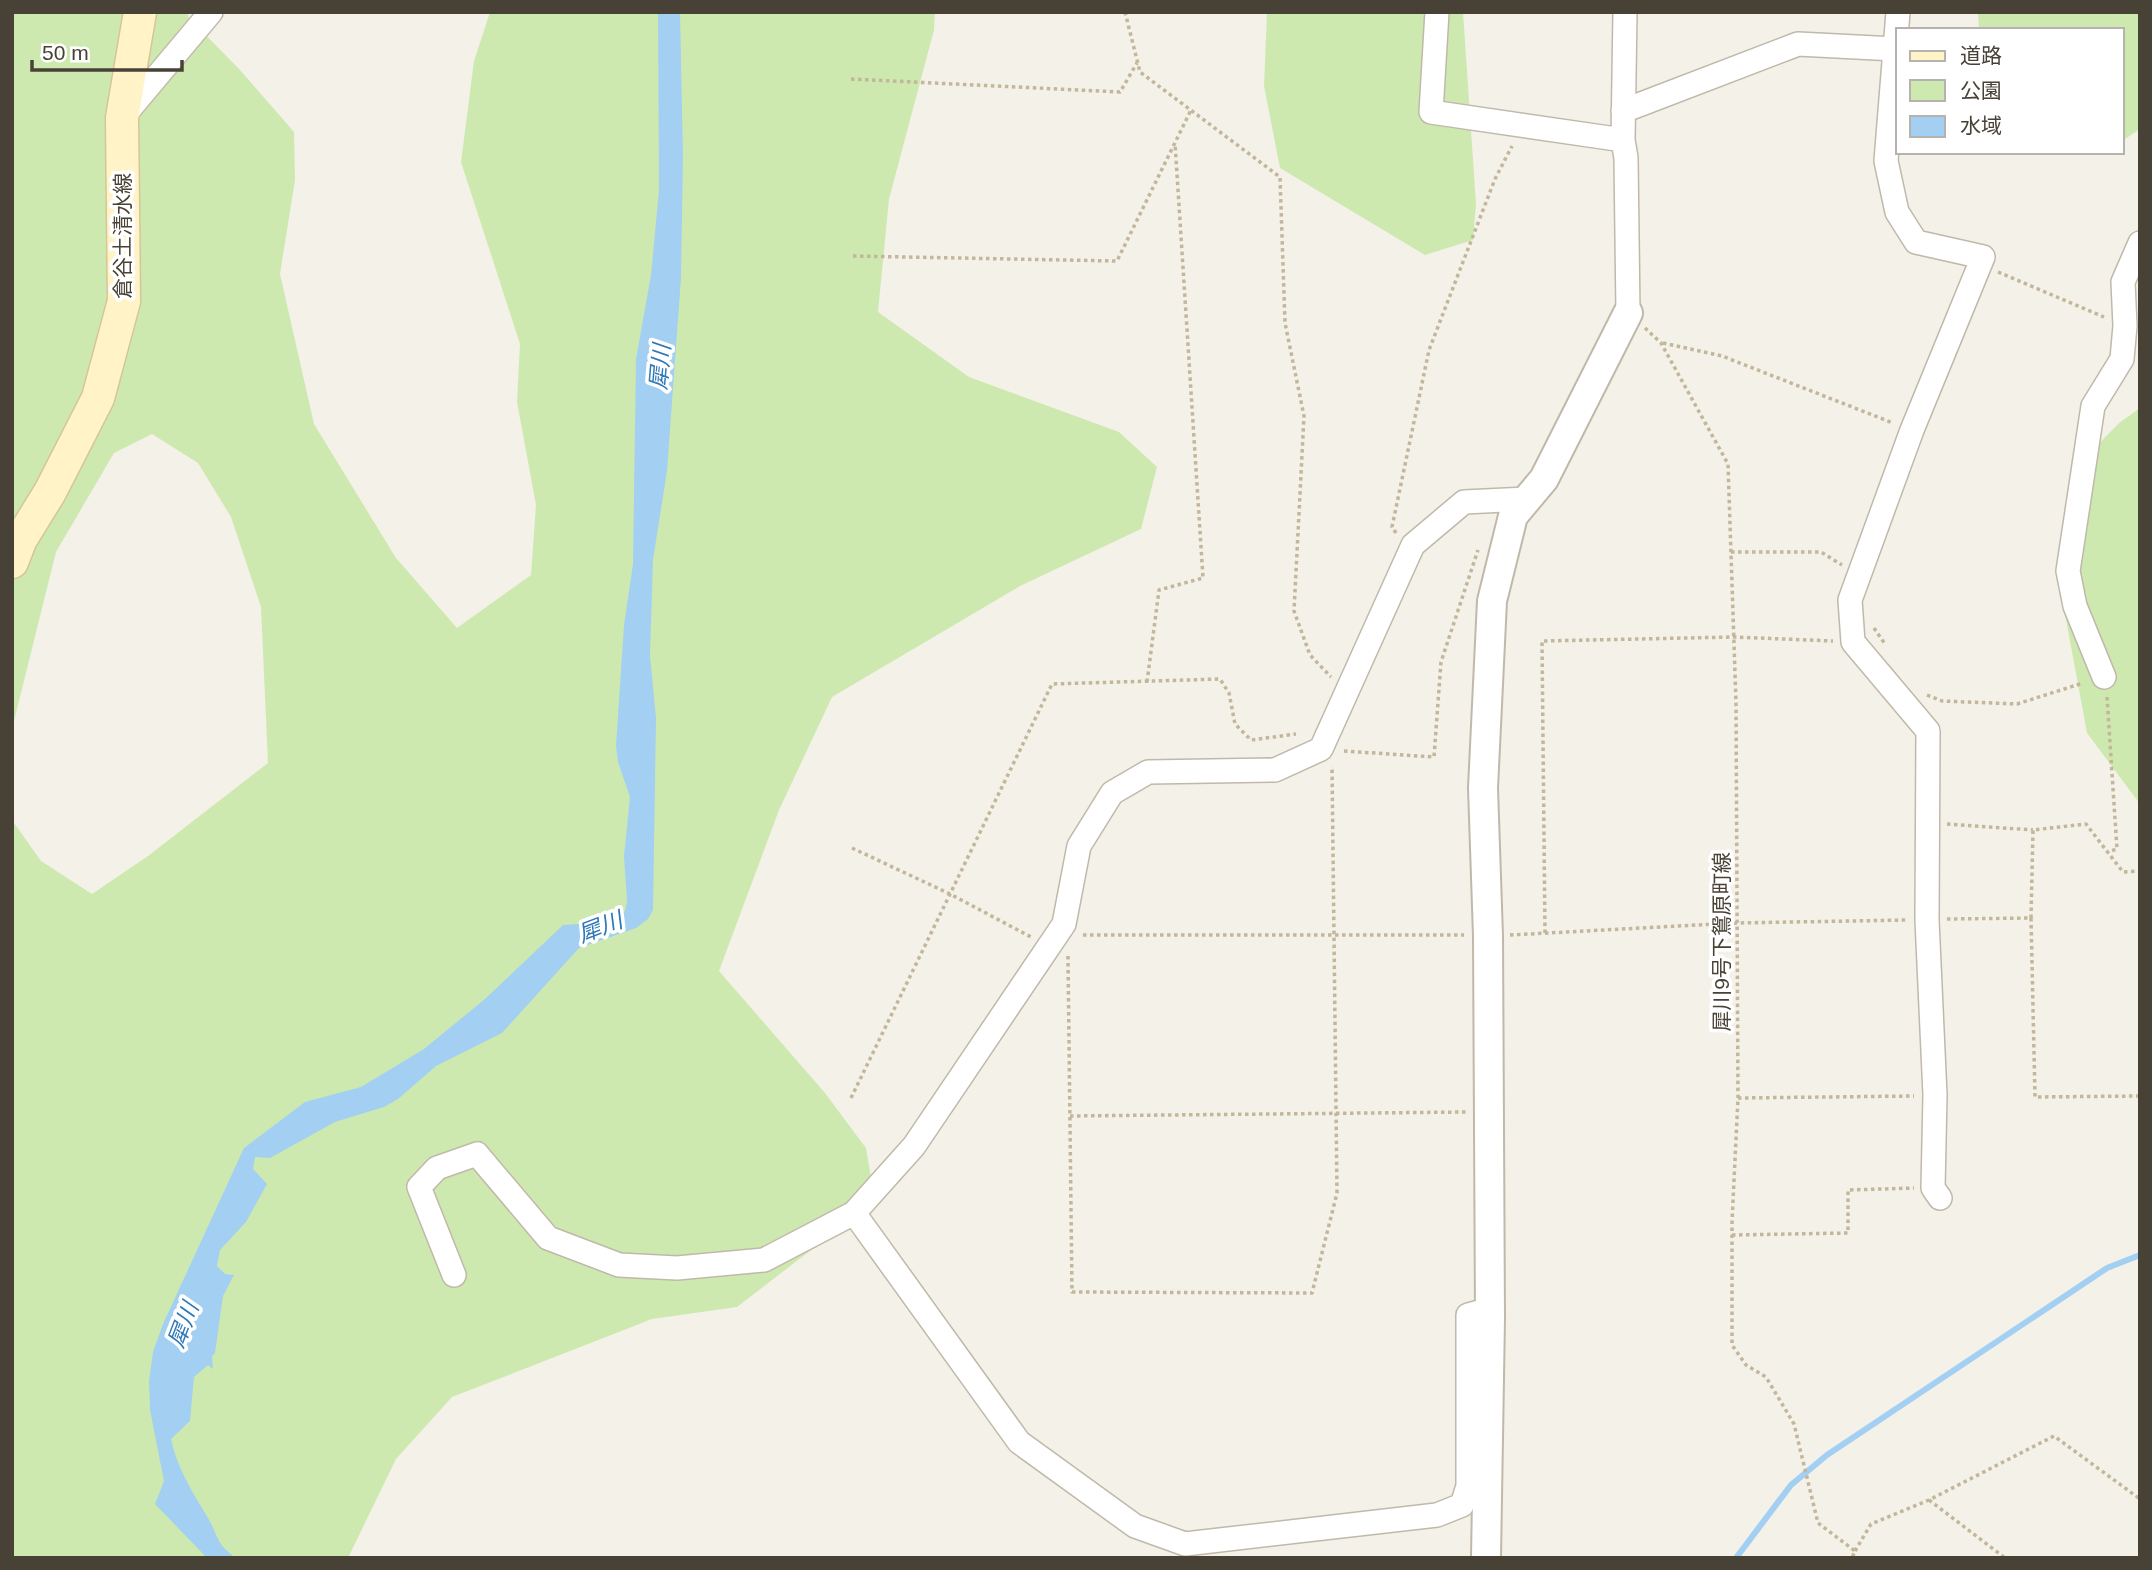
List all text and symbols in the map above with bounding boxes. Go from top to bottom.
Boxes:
scale bar [32,28,182,72]
legend [1896,28,2124,154]
text: 50 m [42,41,89,64]
text: 道路 [1960,44,2002,67]
text: 公園 [1960,79,2002,102]
text: 水域 [1960,114,2002,137]
street label: 倉谷土清水線 [111,173,134,299]
water label: 犀川 [645,340,675,391]
street label: 犀川9号下鴛原町線 [1710,852,1733,1032]
water label: 犀川 [574,906,629,947]
water label: 犀川 [163,1296,204,1351]

